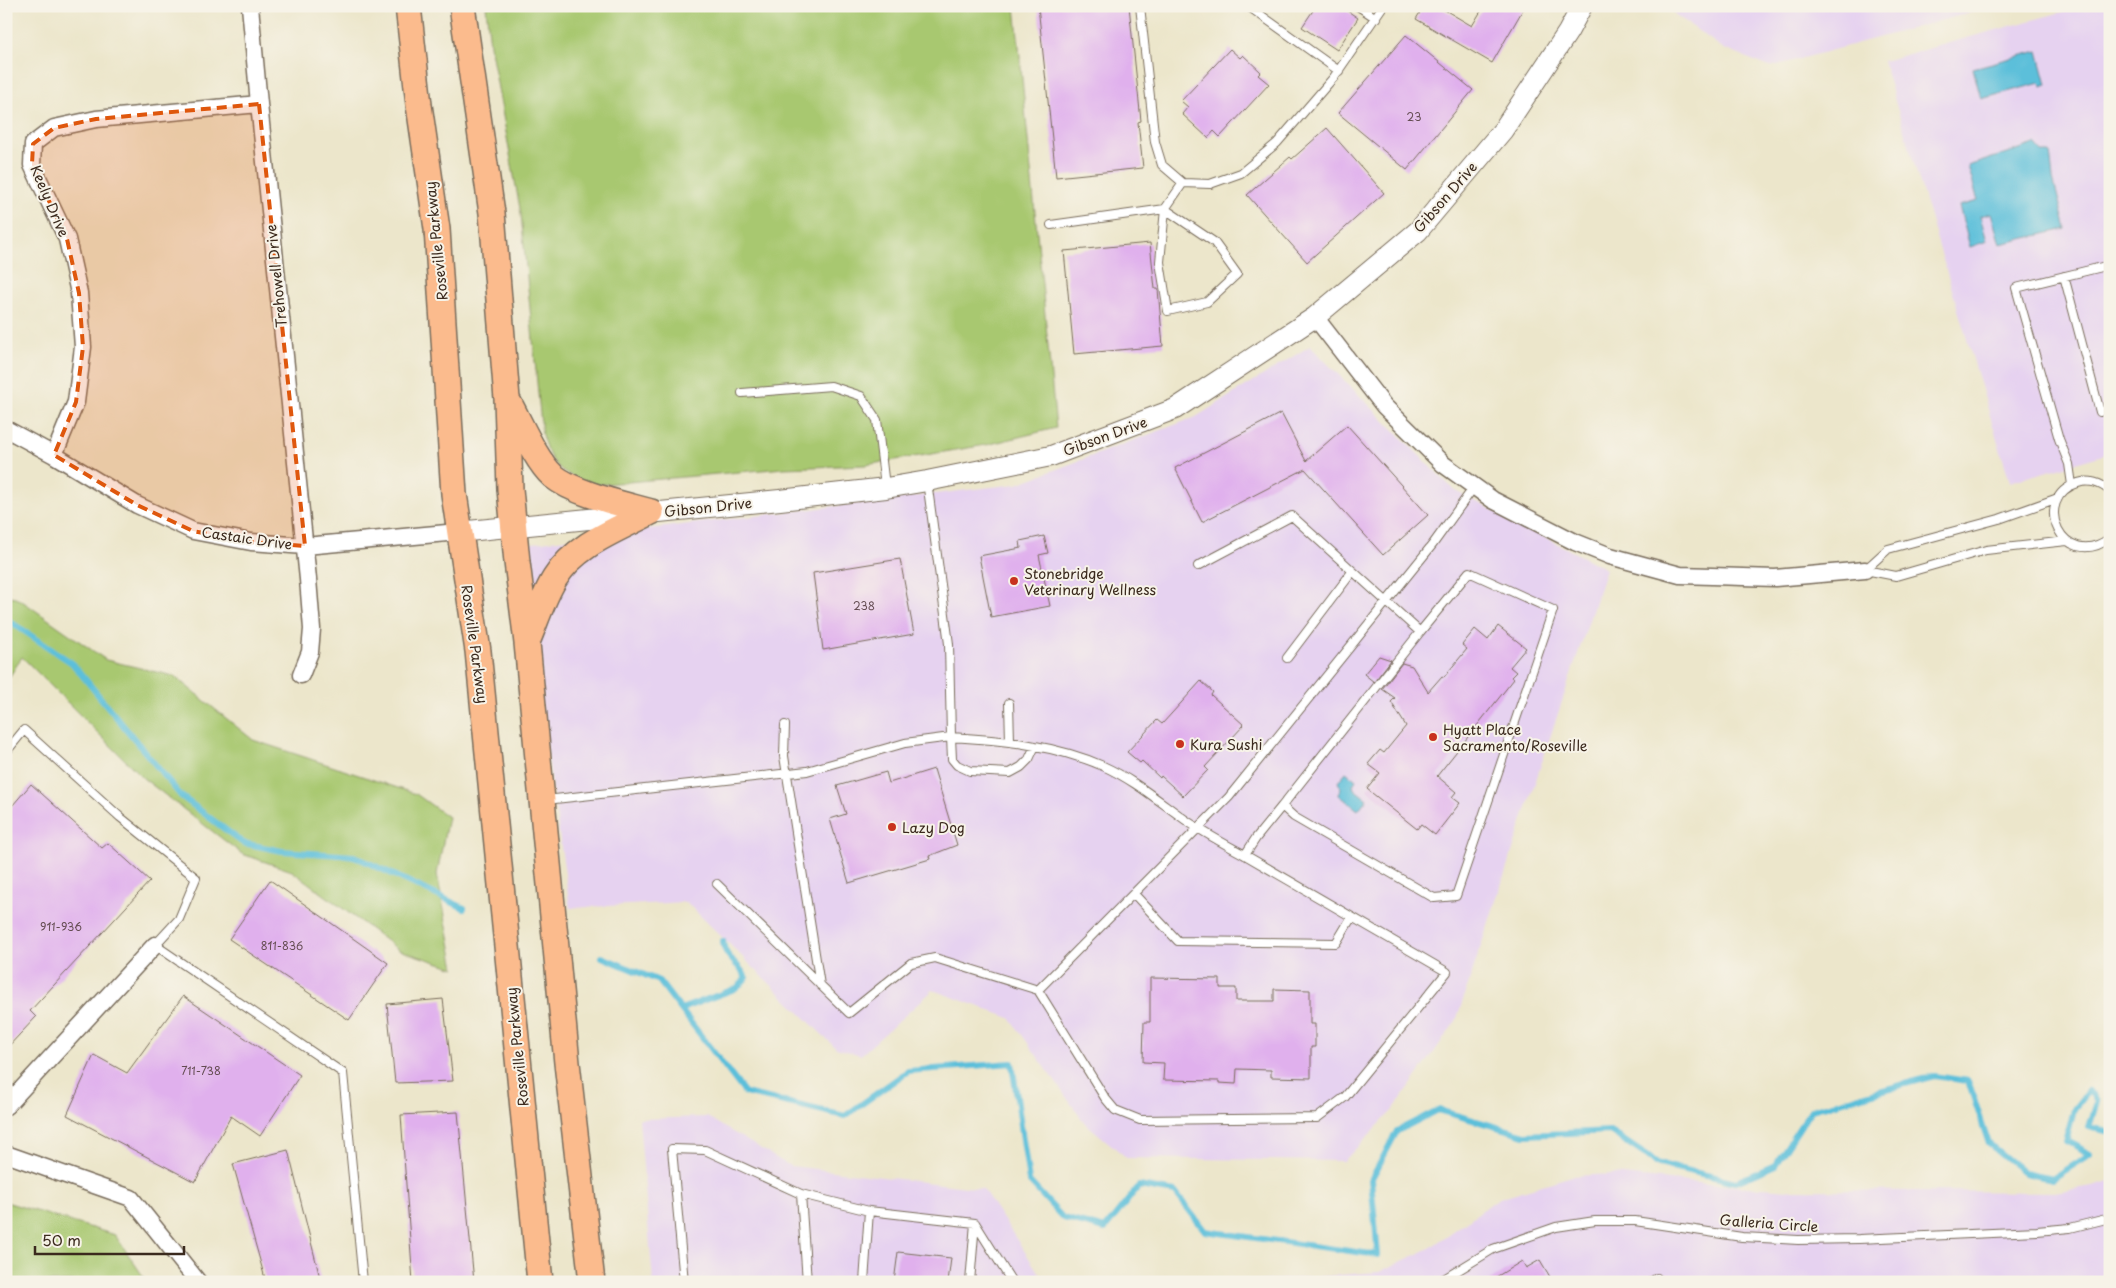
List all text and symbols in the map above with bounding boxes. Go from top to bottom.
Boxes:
house number: 23 [1407,108,1421,125]
street label: Gibson Drive [1408,157,1482,237]
street label: Keely Drive [25,162,75,240]
street label: Roseville Parkway [419,180,453,302]
street label: Trehowell Drive [260,223,292,329]
street label: Gibson Drive [1060,411,1150,461]
street label: Gibson Drive [663,492,753,522]
street label: Castaic Drive [200,521,294,555]
place label: Stonebridge Veterinary Wellness [1024,563,1157,600]
marker: Stonebridge Veterinary Wellness [1008,575,1020,587]
street label: Roseville Parkway [456,583,494,705]
house number: 238 [853,597,875,614]
place label: Hyatt Place Sacramento/Roseville [1443,719,1588,756]
marker: Hyatt Place Sacramento/Roseville [1427,731,1439,743]
place label: Kura Sushi [1190,734,1263,755]
marker: Kura Sushi [1174,738,1186,750]
place label: Lazy Dog [902,817,965,838]
marker: Lazy Dog [886,821,898,833]
house number: 911-936 [40,918,82,935]
house number: 811-836 [261,937,303,954]
street label: Roseville Parkway [500,986,534,1108]
house number: 711-738 [181,1062,221,1079]
street label: Galleria Circle [1719,1209,1819,1237]
scale bar [35,1223,184,1255]
text: 50 m [42,1228,81,1251]

